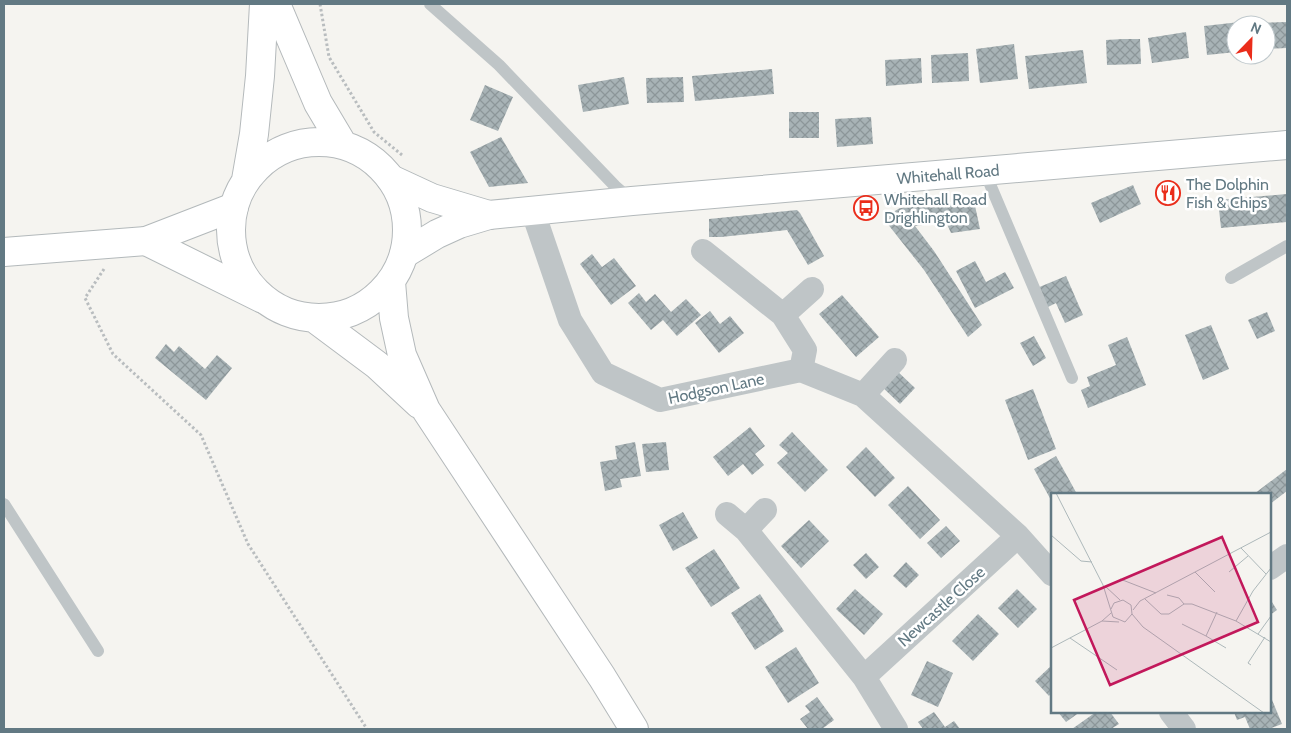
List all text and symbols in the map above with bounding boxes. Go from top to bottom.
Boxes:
north arrow [1226,15,1276,65]
text: N [1248,18,1264,38]
street label: Whitehall Road [896,161,1000,188]
place label: The Dolphin Fish & Chips [1186,175,1269,212]
restaurant icon: The Dolphin Fish & Chips [1155,180,1181,206]
place label: Whitehall Road Drighlington [884,190,987,227]
bus stop icon: Whitehall Road Drighlington [853,195,879,221]
street label: Hodgson Lane [666,369,766,408]
inset map [1051,493,1271,713]
street label: Newcastle Close [894,562,989,650]

